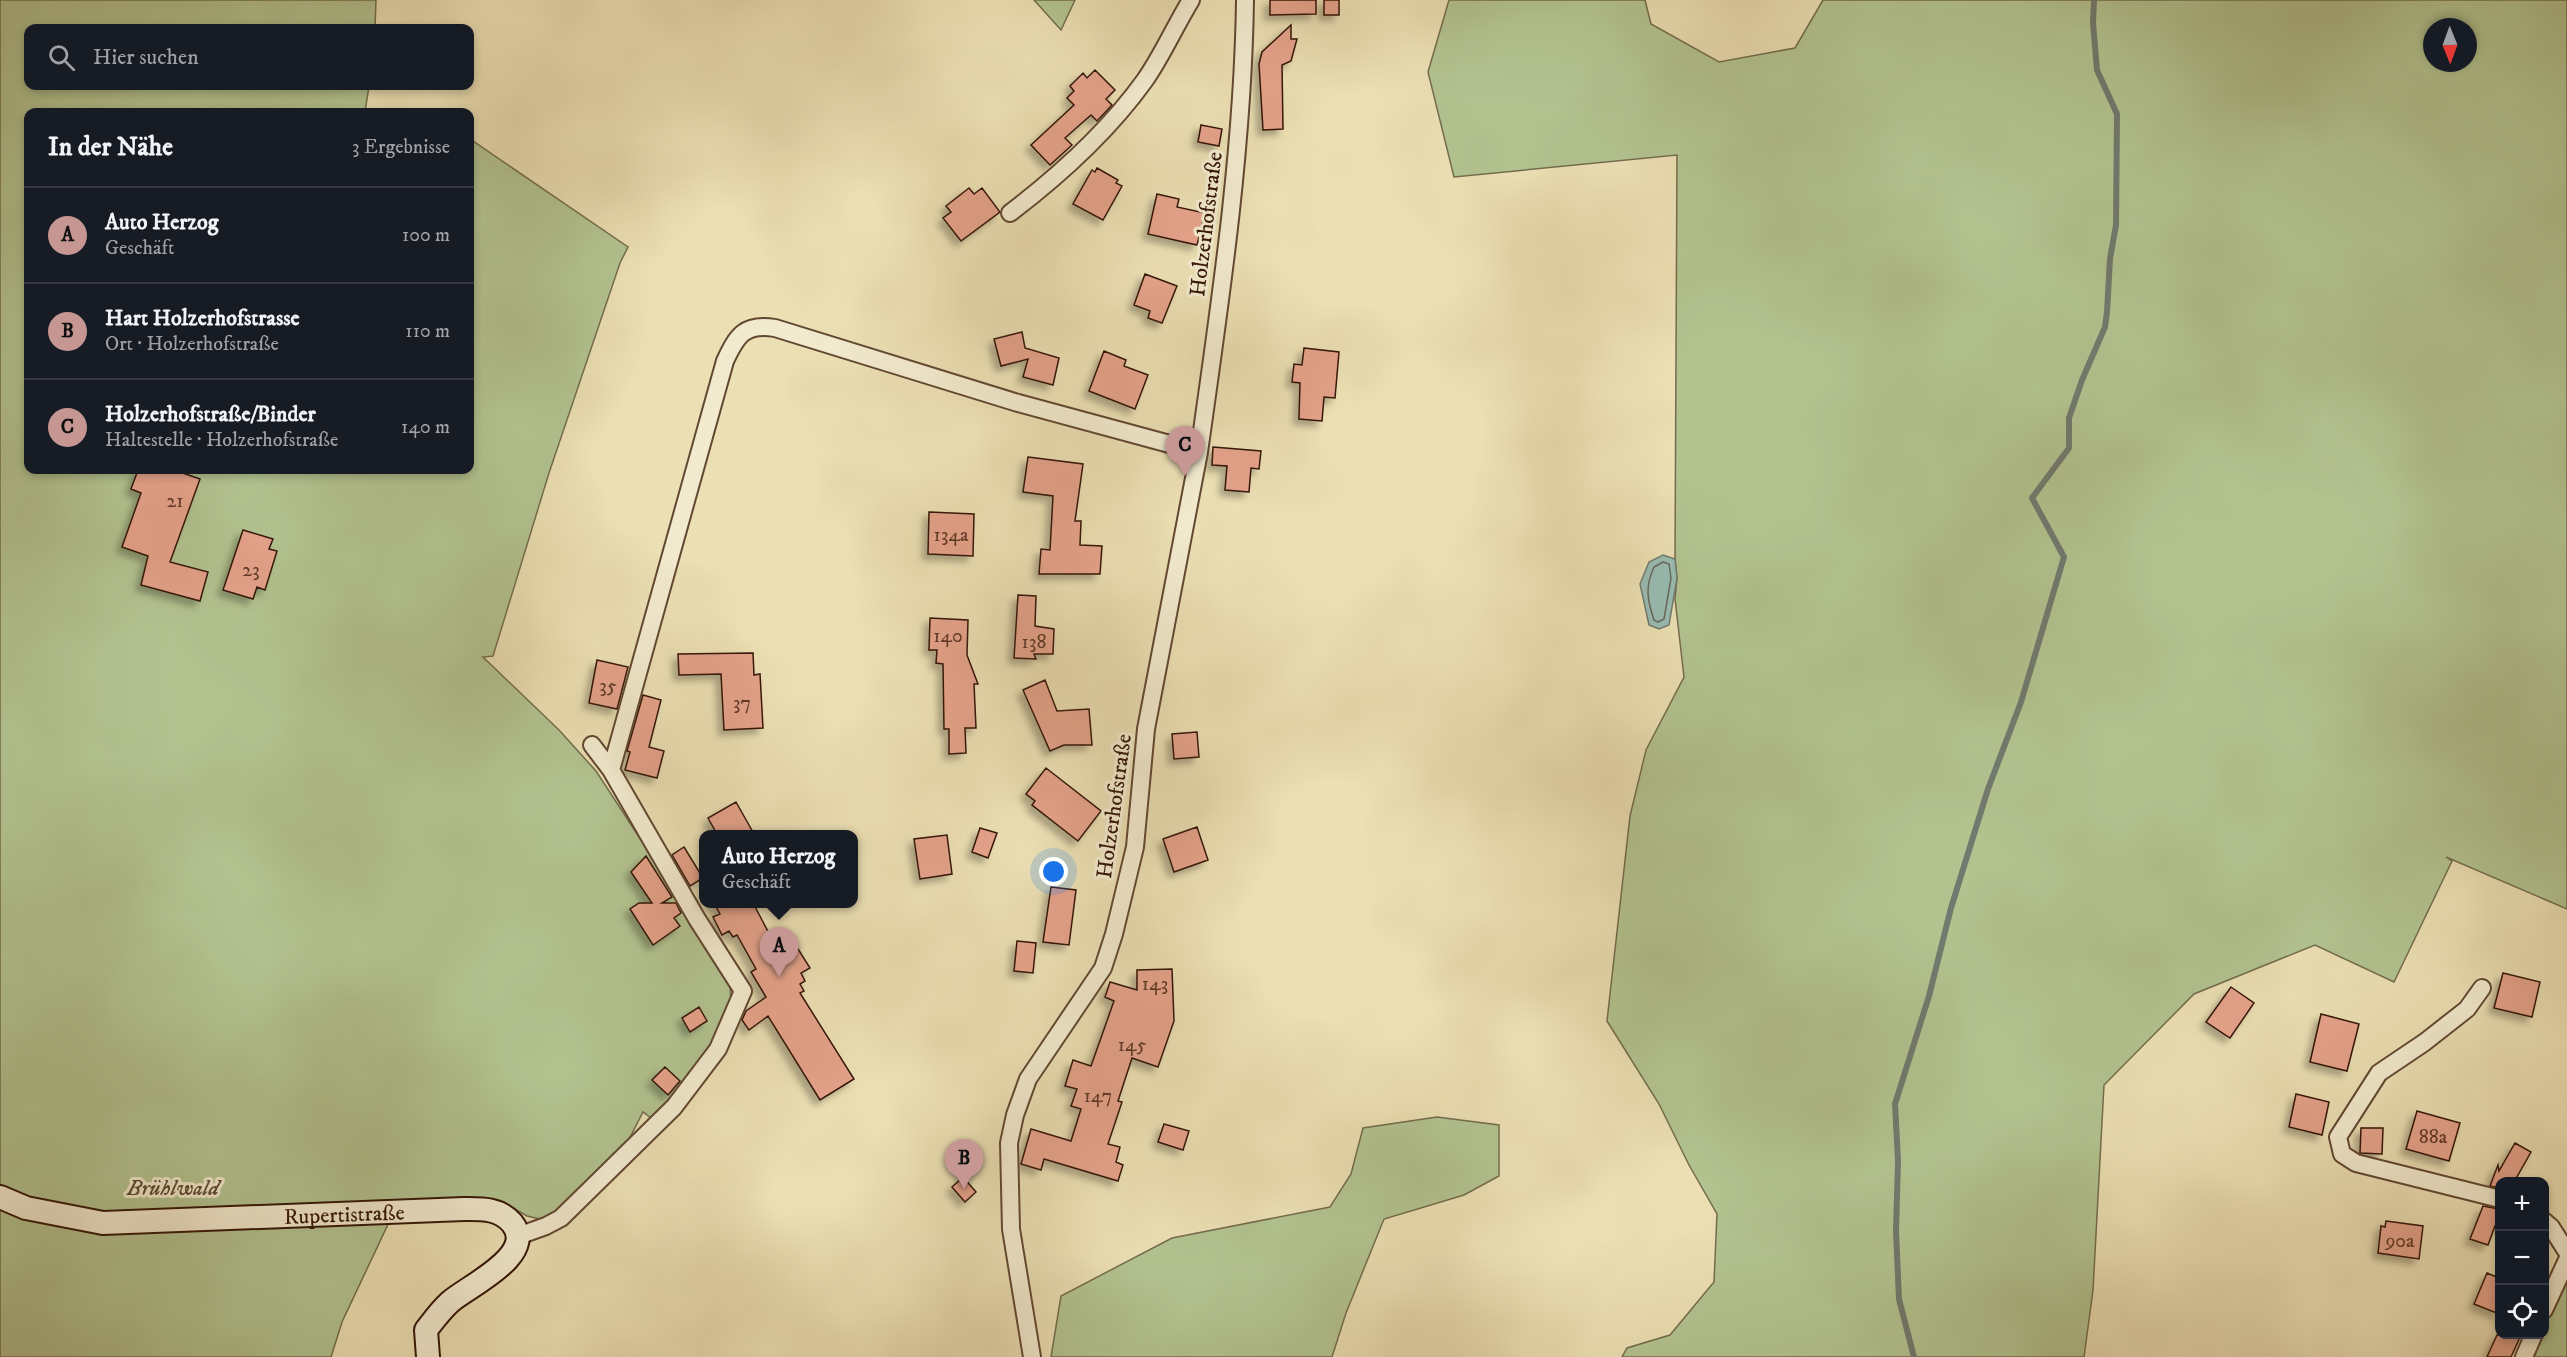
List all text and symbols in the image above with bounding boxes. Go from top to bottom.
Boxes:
north arrow [2423,18,2477,72]
search box [24,24,474,90]
icon: search [45,41,78,74]
text: Hier suchen [93,44,199,71]
text: In der Nähe [48,131,173,164]
text: 3 Ergebnisse [352,135,450,160]
street label: Holzerhofstraße [1184,150,1229,298]
text: Auto Herzog [105,209,218,236]
text: A [61,223,74,248]
text: 100 m [402,223,450,248]
text: Geschäft [105,236,174,261]
text: Hart Holzerhofstrasse [105,305,300,332]
text: B [61,319,74,344]
text: 110 m [405,319,450,344]
text: Ort · Holzerhofstraße [105,332,279,357]
text: Holzerhofstraße/Binder [105,401,316,428]
text: C [61,415,74,440]
text: 140 m [401,415,450,440]
pin: C [1166,426,1204,476]
text: Haltestelle · Holzerhofstraße [105,428,338,453]
house number: 21 [166,489,184,514]
house number: 134a [934,523,969,548]
house number: 23 [242,558,260,583]
house number: 140 [933,624,963,649]
house number: 138 [1022,630,1046,655]
house number: 35 [599,674,617,699]
house number: 37 [733,691,751,716]
street label: Holzerhofstraße [1091,732,1138,880]
popup [699,830,858,908]
text: Auto Herzog [722,843,835,870]
your location [1039,857,1068,886]
text: Geschäft [722,870,791,895]
pin: A [760,928,798,977]
house number: 143 [1142,972,1168,997]
house number: 145 [1118,1033,1146,1058]
house number: 147 [1084,1084,1112,1109]
house number: 88a [2419,1125,2448,1150]
pin: B [944,1140,984,1189]
park label: Brühlwald [126,1175,223,1202]
map controls [2495,1177,2549,1339]
button: + [2495,1177,2549,1231]
street label: Rupertistraße [283,1199,405,1231]
house number: 90a [2384,1229,2415,1254]
button: − [2495,1231,2549,1285]
button: locate [2495,1285,2549,1339]

